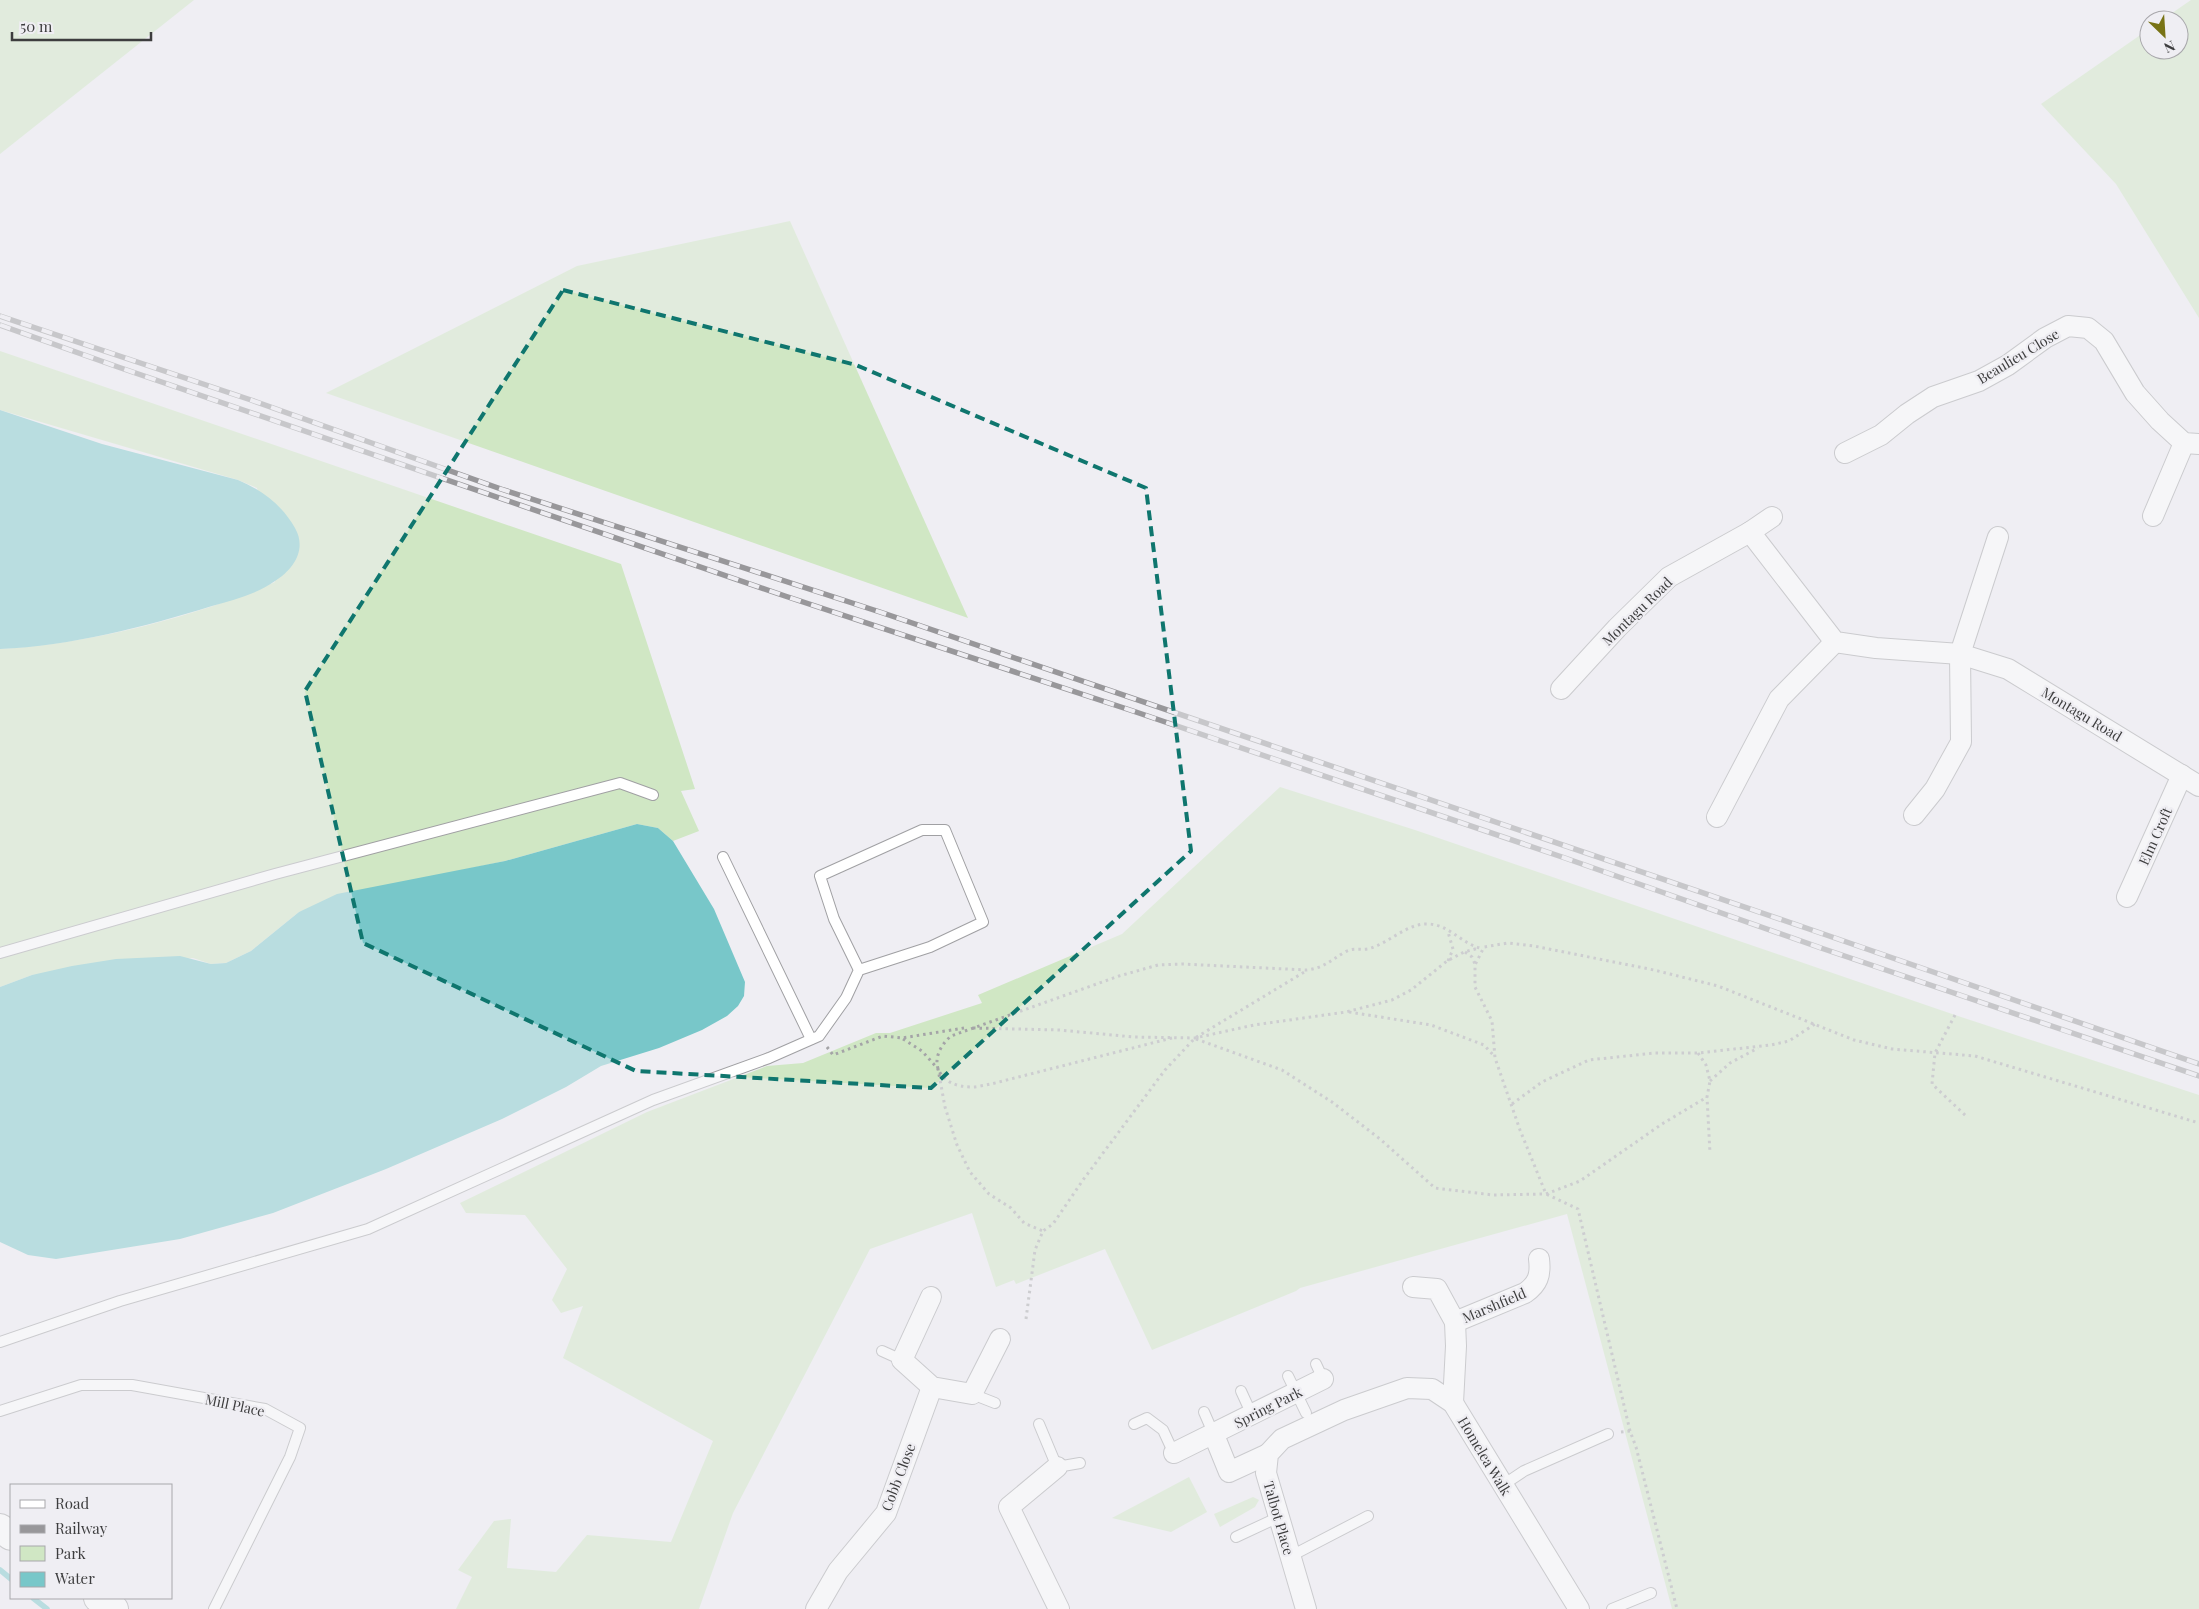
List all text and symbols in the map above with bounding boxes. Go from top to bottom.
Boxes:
scale bar [12,10,151,42]
north arrow [2139,10,2189,60]
text: 50 m [20,16,53,36]
text: N [2161,36,2178,58]
street label: Beaulieu Close [1974,324,2062,388]
street label: Montagu Road [1598,573,1676,649]
street label: Montagu Road [2038,682,2126,746]
street label: Elm Croft [2134,803,2177,868]
street label: Marshfield [1459,1283,1529,1327]
street label: Spring Park [1231,1382,1305,1432]
street label: Mill Place [203,1389,267,1421]
street label: Homelea Walk [1454,1413,1516,1499]
street label: Cobb Close [876,1440,920,1514]
street label: Talbot Place [1259,1479,1299,1557]
legend [10,1484,172,1599]
text: Road [55,1493,89,1513]
text: Railway [55,1518,108,1538]
text: Park [55,1543,87,1563]
text: Water [54,1568,95,1588]

